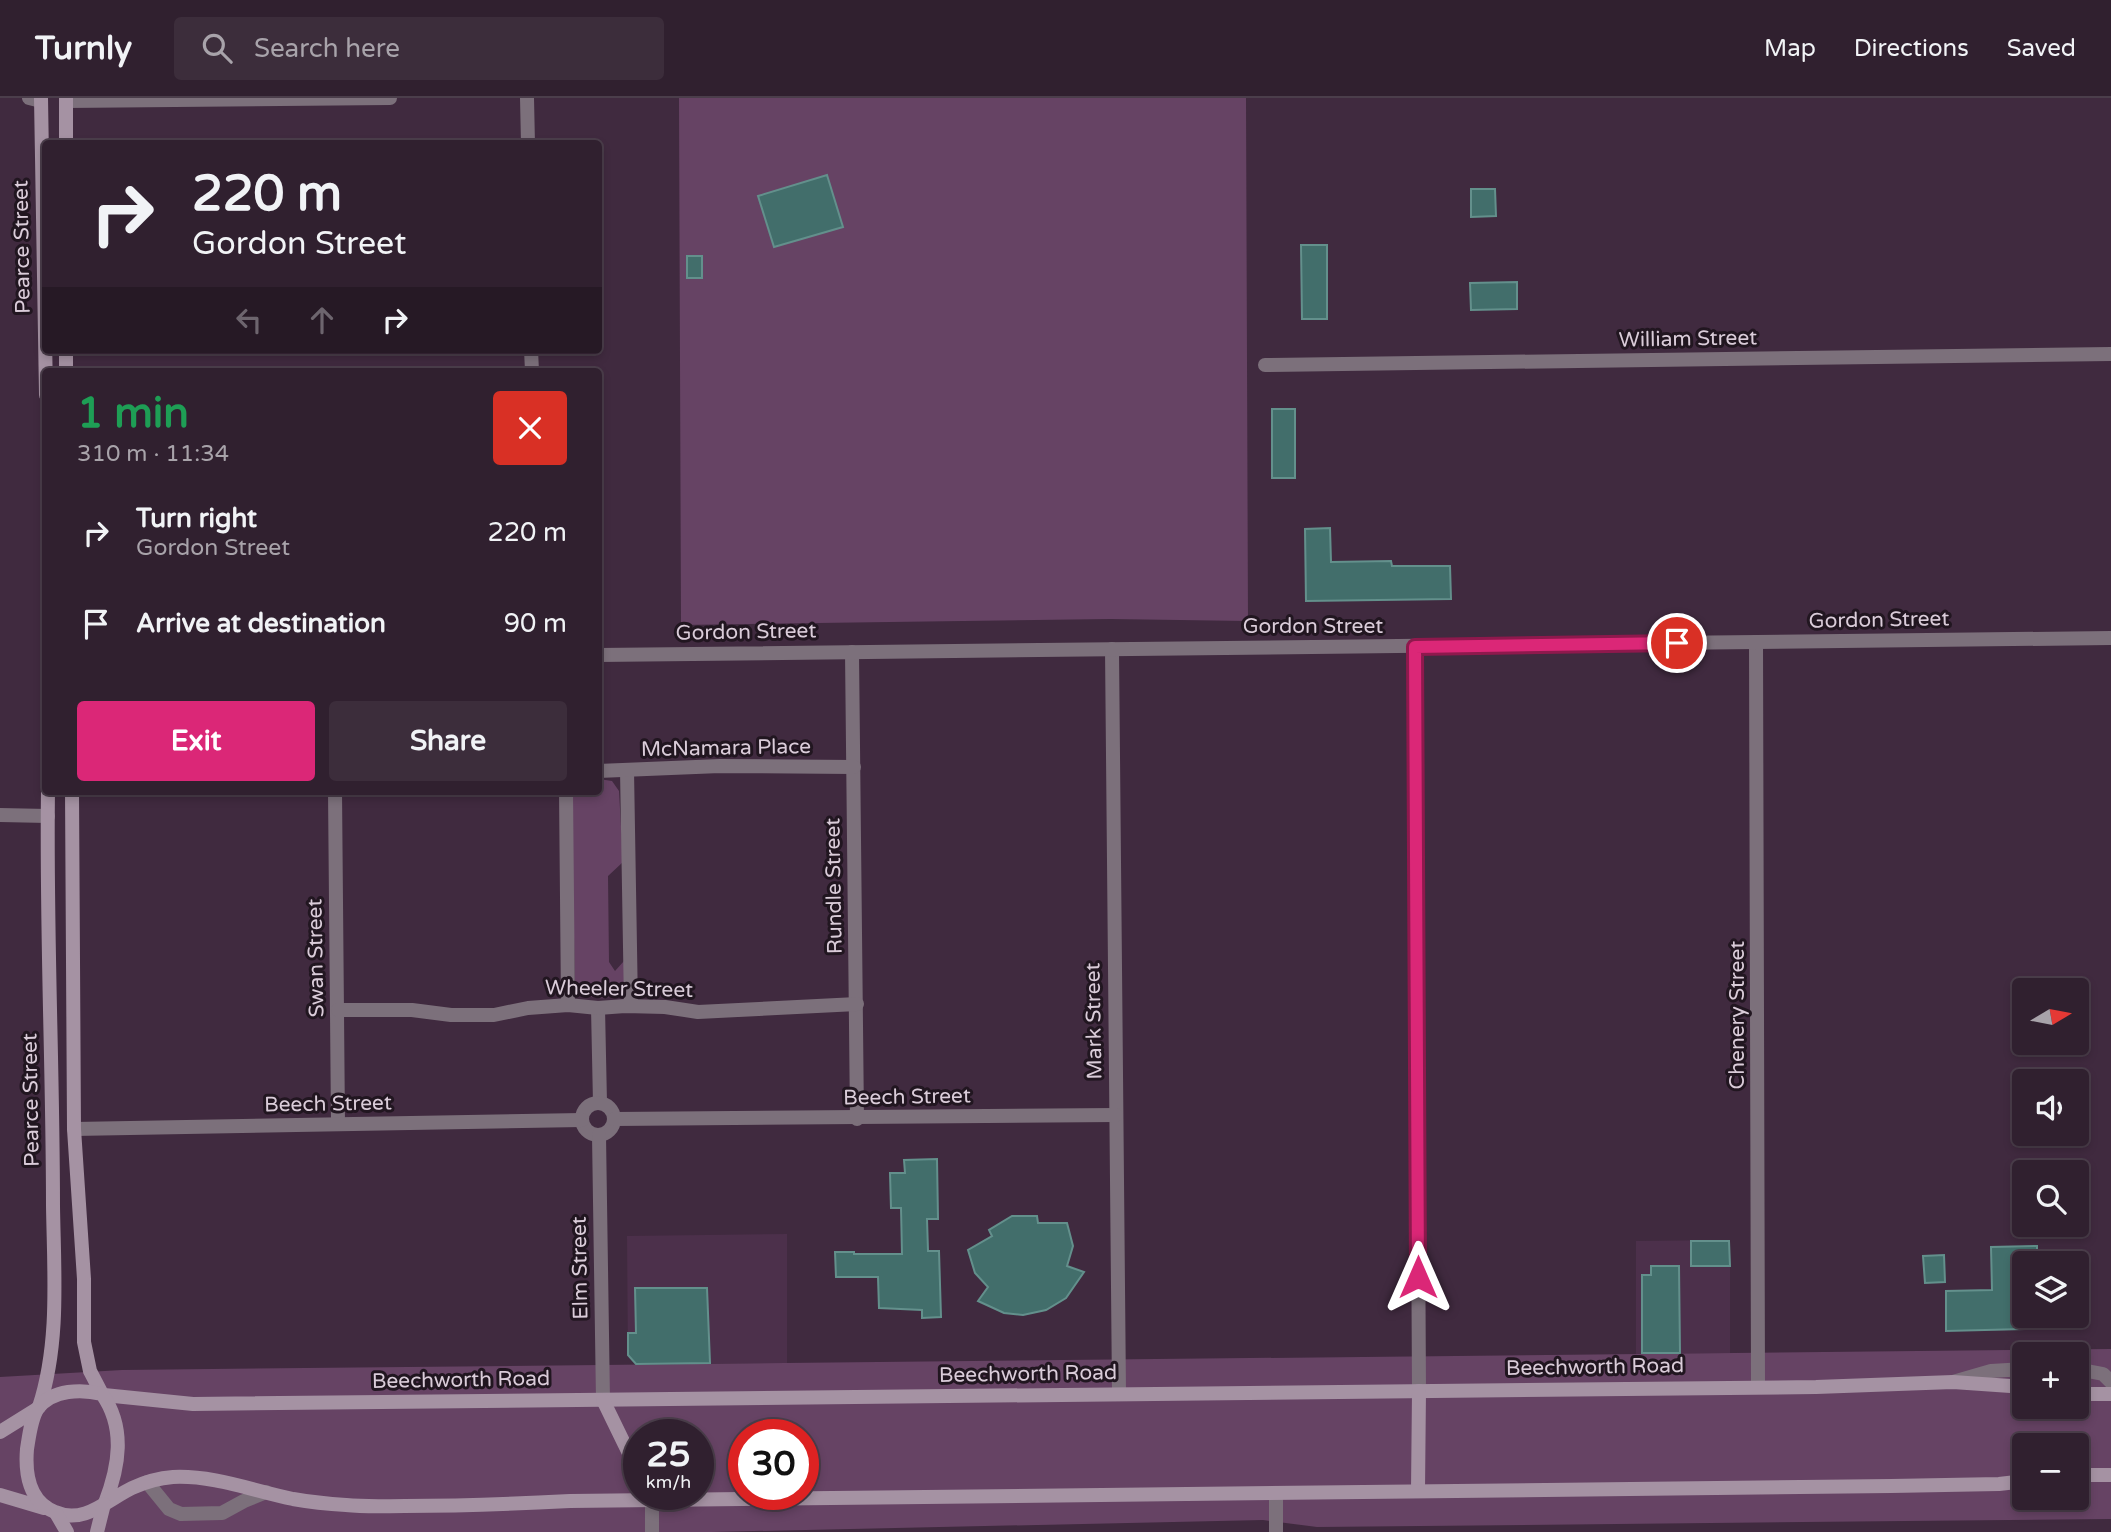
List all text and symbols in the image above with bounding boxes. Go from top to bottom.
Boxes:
search box [174,17,664,80]
text: Turnly [35,29,132,68]
icon: search [198,29,236,67]
text: Search here [254,33,400,64]
text: Map [1764,34,1816,63]
text: Directions [1854,34,1969,63]
text: Saved [2007,34,2076,63]
text: 220 m [192,165,342,224]
icon: right [77,168,168,259]
street label: Pearce Street [8,180,36,314]
text: Gordon Street [192,225,406,263]
icon: left [230,301,268,339]
icon: ahead [303,301,341,339]
icon: right [376,301,414,339]
street label: William Street [1619,325,1757,353]
text: 1 min [77,388,189,439]
button: close [493,391,567,465]
text: 310 m · 11:34 [77,440,229,468]
text: Turn right [136,503,257,534]
icon: right [77,514,115,552]
text: 220 m [487,517,567,548]
text: Gordon Street [136,534,290,562]
icon: arrive [77,605,115,643]
street label: Gordon Street [1808,606,1950,634]
text: Arrive at destination [136,608,386,639]
text: 90 m [504,608,567,639]
pin [1647,613,1707,673]
street label: Gordon Street [1243,614,1383,639]
street label: Gordon Street [675,618,817,646]
icon: arrive [1658,624,1696,662]
button: Exit [77,701,315,781]
button: Share [329,701,567,781]
street label: McNamara Place [641,734,811,762]
street label: Rundle Street [820,818,848,954]
street label: Swan Street [302,898,330,1018]
street label: Chenery Street [1725,941,1750,1089]
street label: Mark Street [1080,962,1108,1080]
street label: Wheeler Street [545,975,693,1003]
north arrow [2012,978,2090,1055]
map controls [2012,978,2089,1510]
street label: Pearce Street [17,1033,45,1167]
button: sound [2012,1069,2089,1146]
street label: Beech Street [843,1083,971,1111]
street label: Beech Street [264,1090,392,1118]
button: search [2012,1160,2089,1237]
street label: Elm Street [567,1216,593,1320]
position arrow [1381,1240,1455,1314]
button: layers [2012,1251,2089,1328]
button: + [2012,1342,2089,1419]
street label: Beechworth Road [1506,1353,1684,1381]
street label: Beechworth Road [939,1360,1117,1388]
street label: Beechworth Road [372,1366,550,1394]
speed limit sign: 30 [728,1419,819,1510]
button: − [2012,1433,2089,1510]
text: 25 [647,1434,690,1476]
text: km/h [646,1471,691,1493]

